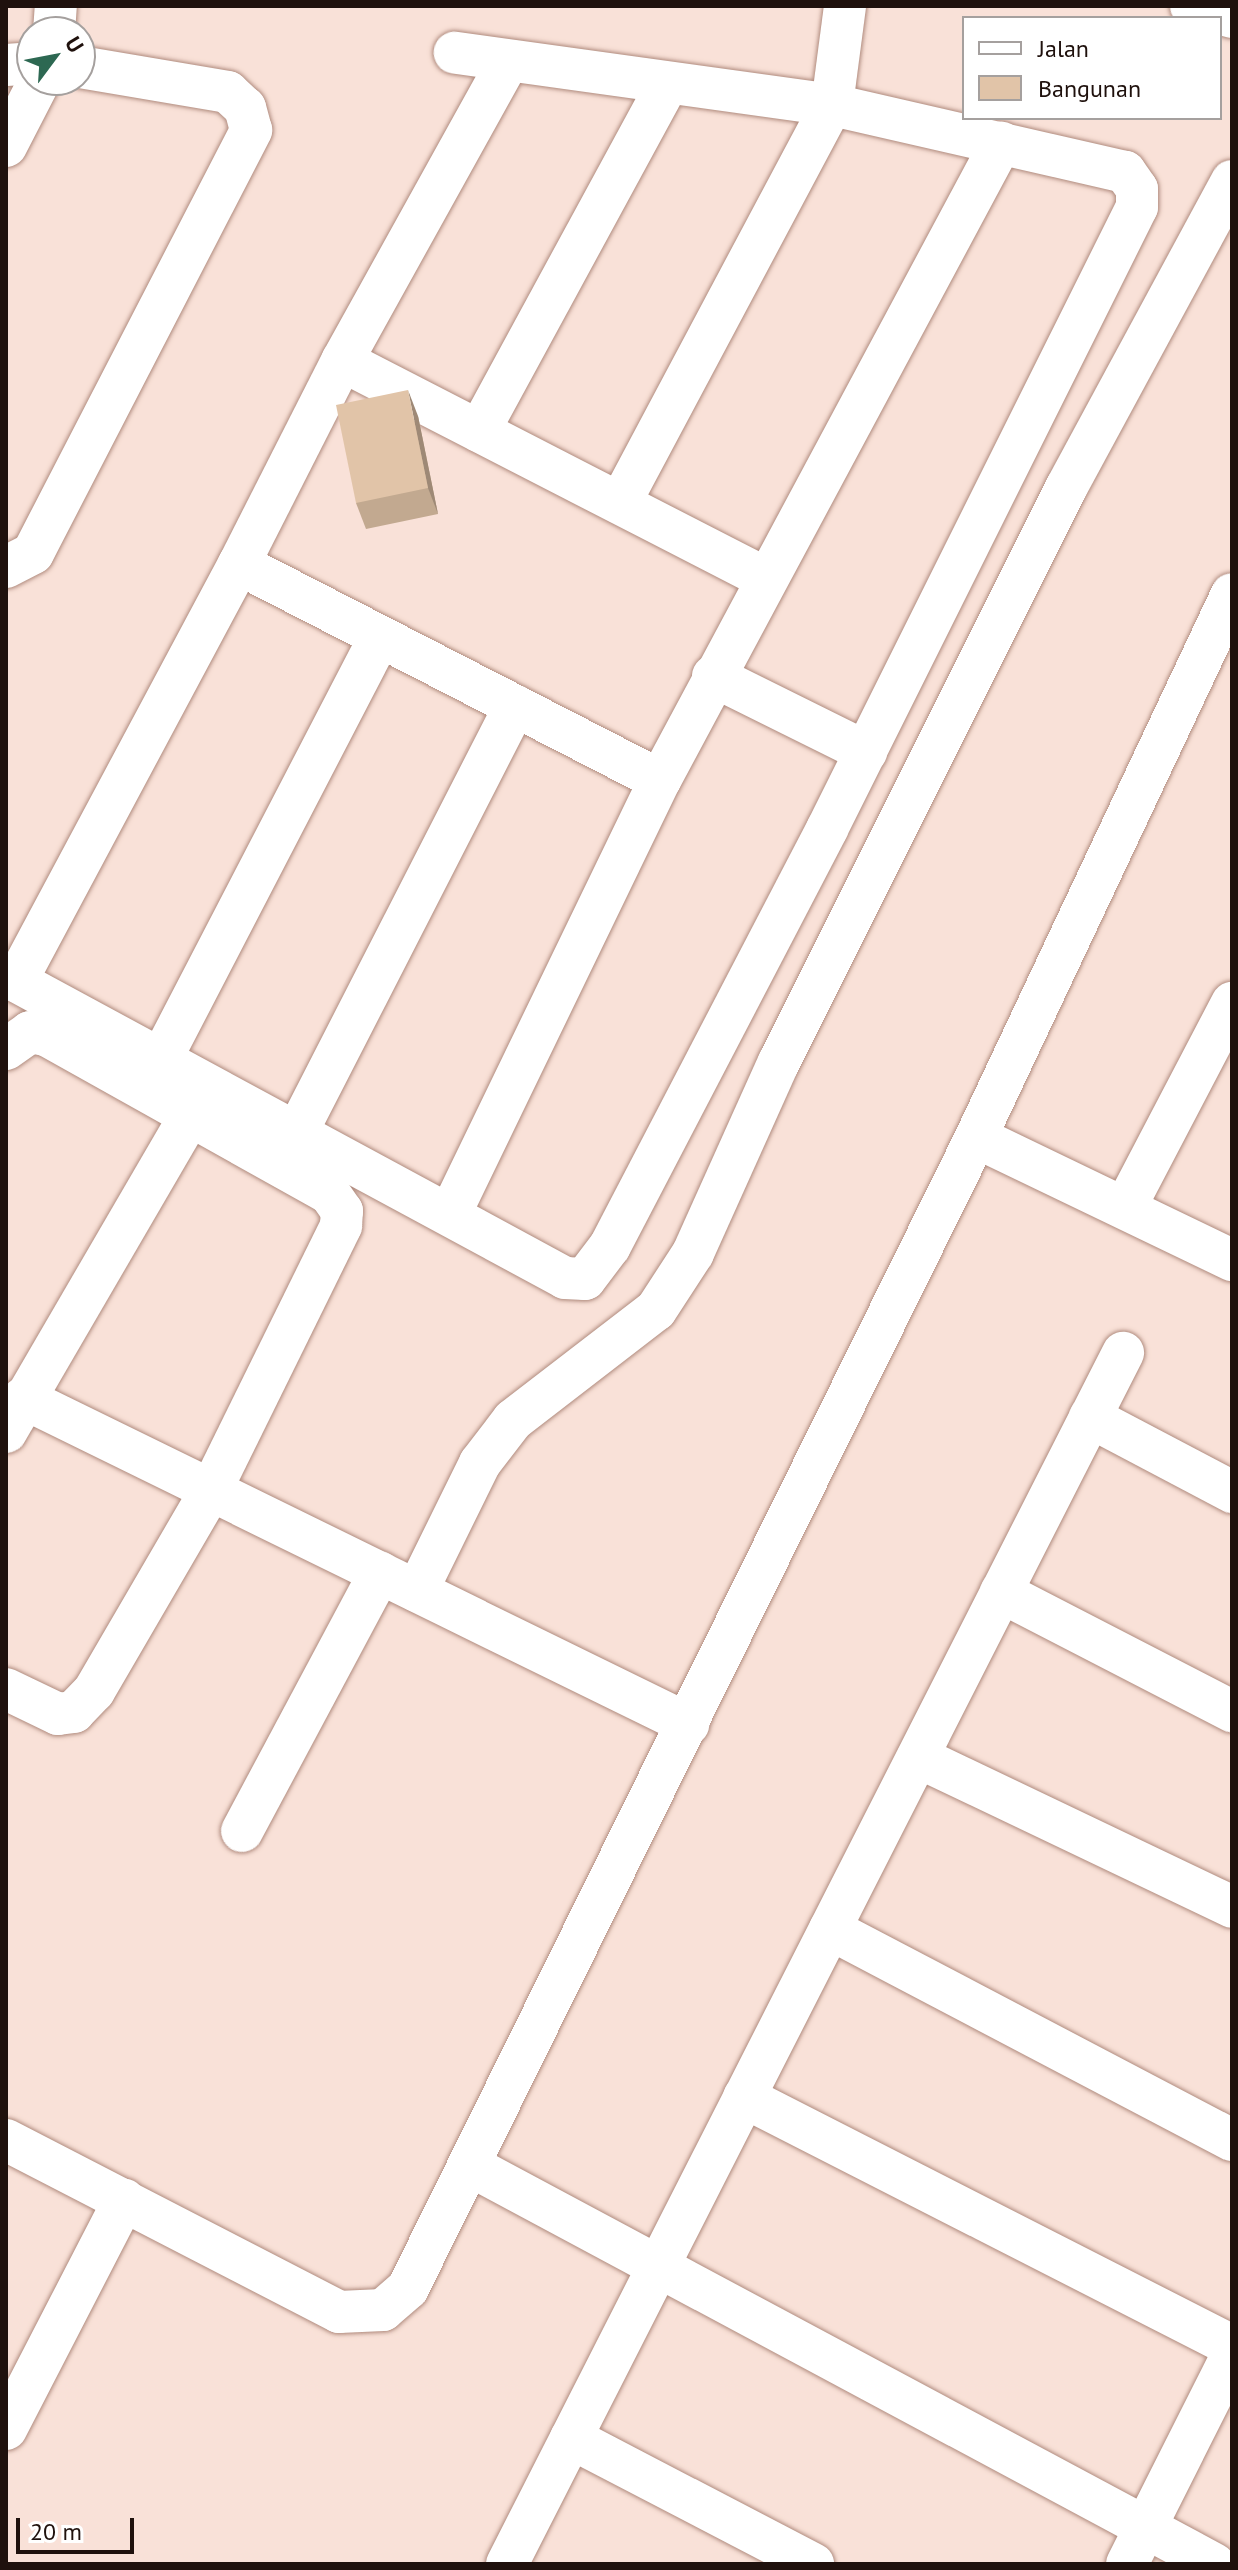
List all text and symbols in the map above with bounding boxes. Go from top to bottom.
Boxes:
north arrow [16,16,96,96]
legend [962,16,1222,120]
text: U [59,31,90,58]
text: Jalan [1038,33,1089,64]
text: Bangunan [1038,73,1141,104]
scale bar [20,2502,138,2552]
text: 20 m [30,2516,82,2547]

